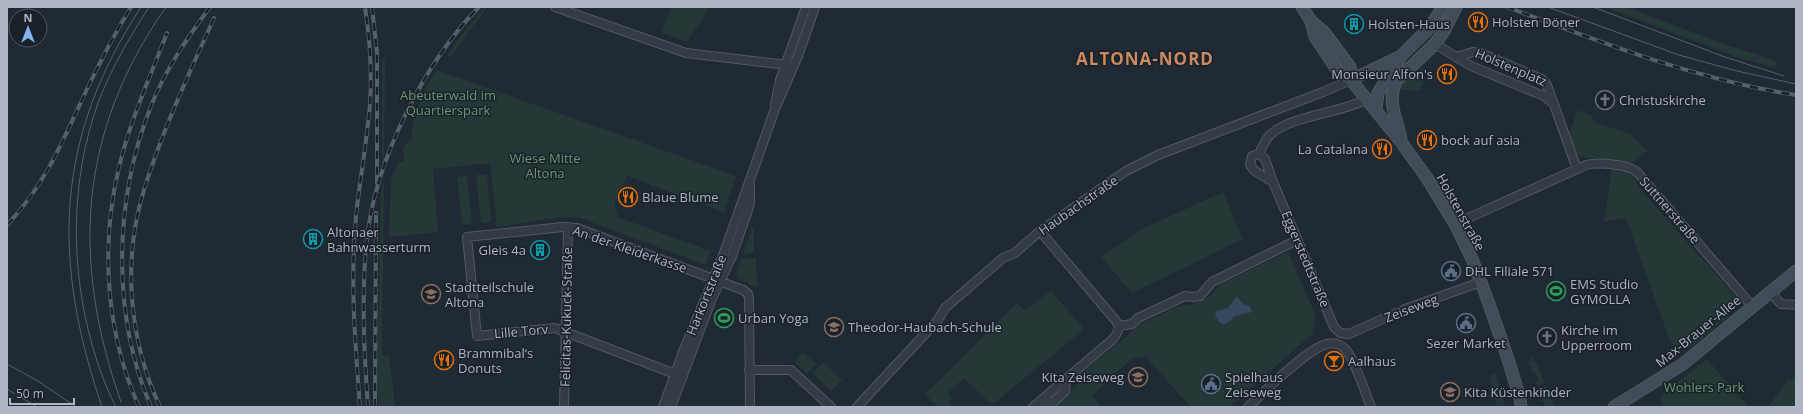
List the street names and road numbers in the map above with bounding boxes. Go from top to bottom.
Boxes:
street label: Holstenplatz [1473,44,1549,90]
street label: Holstenstraße [1432,170,1490,254]
street label: Haubachstraße [1035,171,1121,239]
street label: Suttnerstraße [1636,173,1704,247]
street label: Eggerstedtstraße [1278,208,1334,310]
street label: An der Kleiderkasse [571,221,689,277]
street label: Felicitas-Kukuck-Straße [556,247,576,387]
street label: Harkortstraße [682,252,730,338]
street label: Zeiseweg [1382,290,1440,326]
street label: Max-Brauer-Allee [1652,291,1744,371]
street label: Lille Torv [493,320,549,342]

